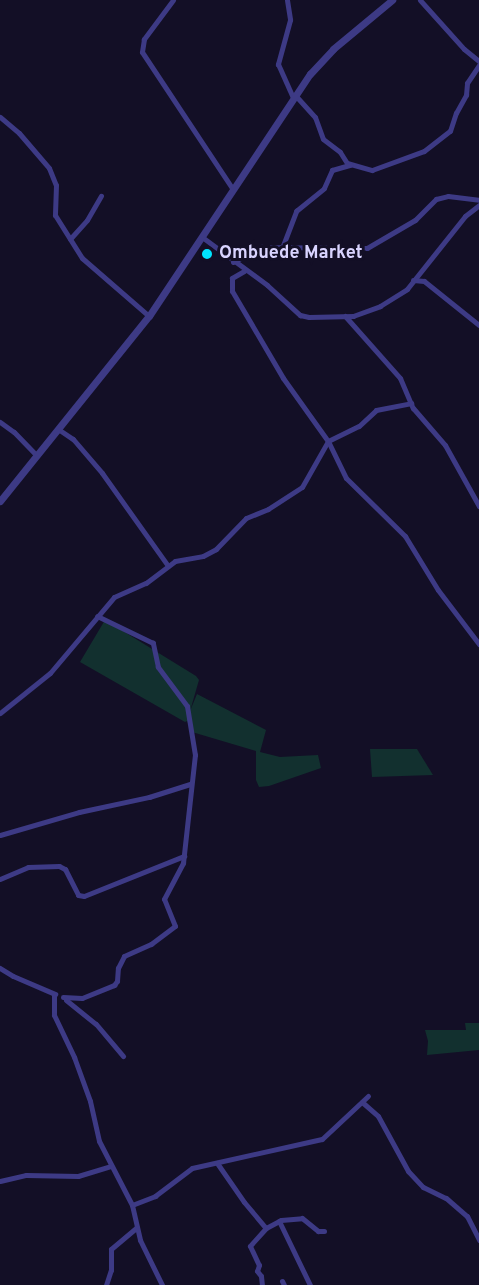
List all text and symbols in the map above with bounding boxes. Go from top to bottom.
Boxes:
place label: Ombuede Market [219,243,363,265]
marker: Ombuede Market [200,247,214,261]

